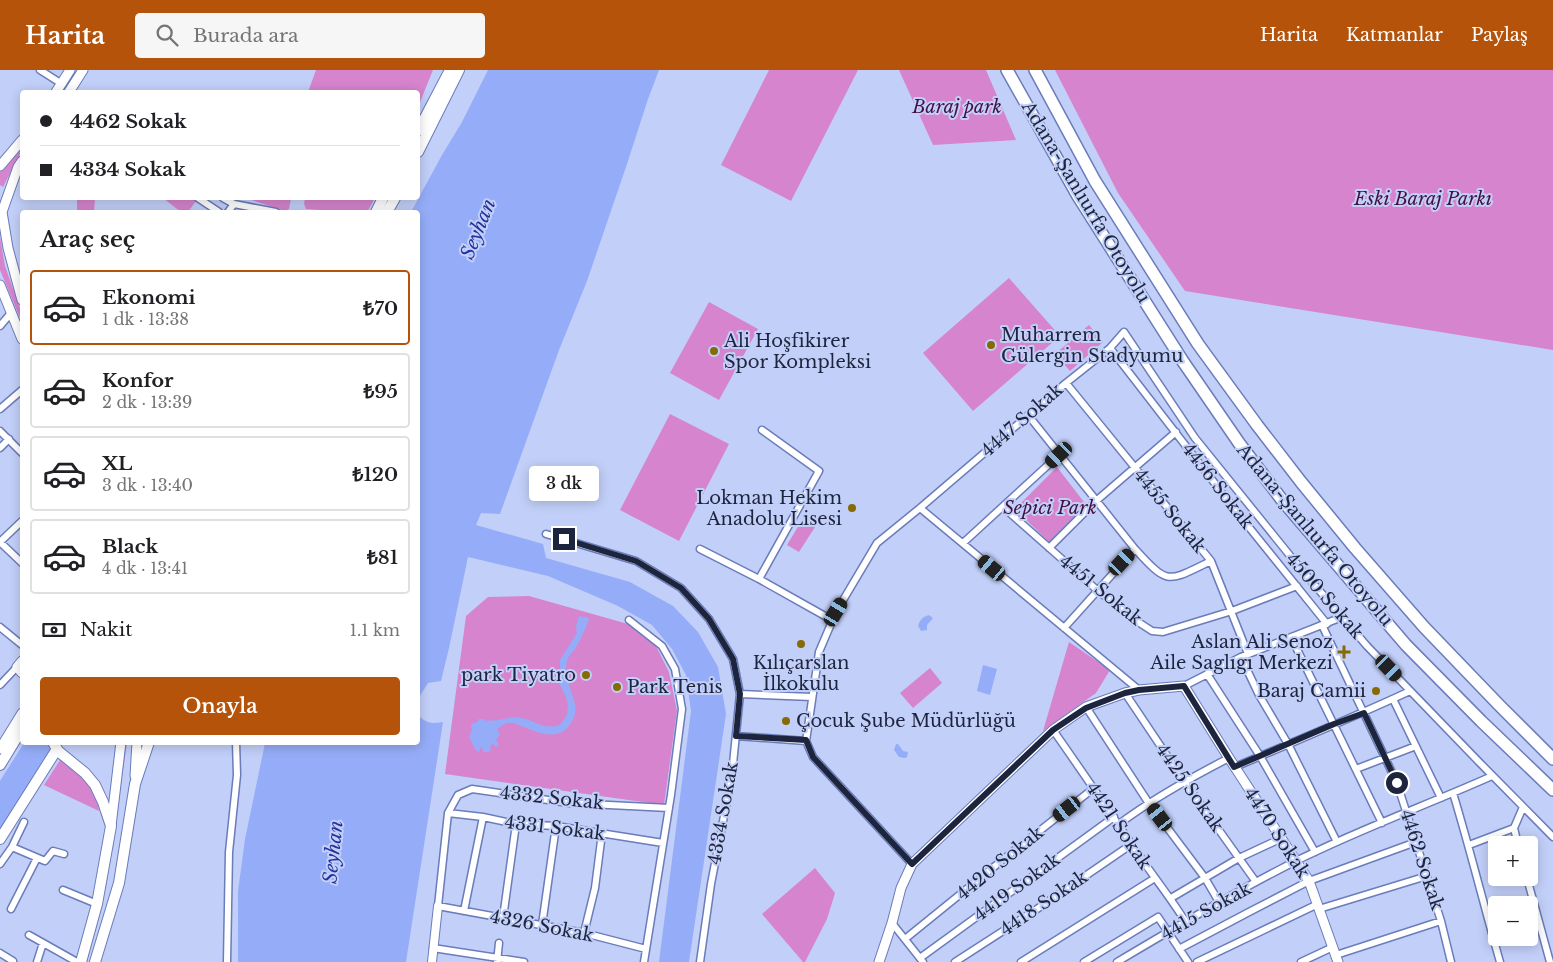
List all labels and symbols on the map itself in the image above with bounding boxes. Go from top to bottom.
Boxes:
park label: Baraj park [911,96,1002,118]
street label: Adana-Şanlıurfa Otoyolu [1016,96,1155,307]
park label: Eski Baraj Parkı [1353,188,1492,210]
water label: Seyhan [455,195,501,263]
place label: Muharrem Gülergin Stadyumu [1001,324,1183,367]
place label: Ali Hoşfikirer Spor Kompleksi [723,330,871,373]
marker: Muharrem Gülergin Stadyumu [985,339,997,351]
marker: Ali Hoşfikirer Spor Kompleksi [708,345,720,357]
street label: 4447 Sokak [977,378,1067,462]
street label: 4456 Sokak [1177,438,1259,534]
car [1042,439,1075,471]
street label: Adana-Şanlıurfa Otoyolu [1232,439,1398,631]
street label: 4455 Sokak [1129,464,1211,558]
callout: 3 dk [529,466,599,502]
place label: Lokman Hekim Anadolu Lisesi [696,487,842,530]
park label: Sepici Park [1003,497,1097,519]
marker: Lokman Hekim Anadolu Lisesi [846,502,858,514]
route end [553,528,575,550]
car [1106,546,1137,578]
street label: 4500 Sokak [1282,548,1368,644]
street label: 4451 Sokak [1055,550,1147,630]
car [975,553,1008,583]
car [821,595,850,629]
place label: Aslan Ali Senoz Aile Saglıgı Merkezi [1149,631,1333,674]
marker: Kılıçarslan İlkokulu [795,638,807,650]
marker: Aslan Ali Senoz Aile Saglıgı Merkezi [1337,645,1351,659]
place label: Kılıçarslan İlkokulu [753,652,849,695]
car [1373,652,1404,684]
place label: park Tiyatro [461,664,576,686]
marker: park Tiyatro [580,669,592,681]
place label: Park Tenis [627,676,723,698]
place label: Baraj Camii [1257,680,1366,702]
marker: Park Tenis [611,681,623,693]
marker: Baraj Camii [1370,685,1382,697]
place label: Çocuk Şube Müdürlüğü [796,710,1016,732]
marker: Çocuk Şube Müdürlüğü [780,715,792,727]
street label: 4425 Sokak [1151,739,1229,837]
street label: 4334 Sokak [703,760,743,866]
route start [1386,772,1408,794]
street label: 4421 Sokak [1082,778,1156,874]
street label: 4332 Sokak [499,782,605,814]
street label: 4470 Sokak [1240,784,1314,882]
car [1050,794,1083,824]
car [1144,801,1175,833]
street label: 4462 Sokak [1395,807,1449,913]
street label: 4331 Sokak [503,811,607,845]
water label: Seyhan [318,819,348,885]
street label: 4420 Sokak [952,821,1048,905]
street label: 4419 Sokak [970,848,1064,926]
street label: 4418 Sokak [996,866,1092,940]
street label: 4415 Sokak [1157,877,1255,945]
street label: 4326 Sokak [488,905,596,947]

